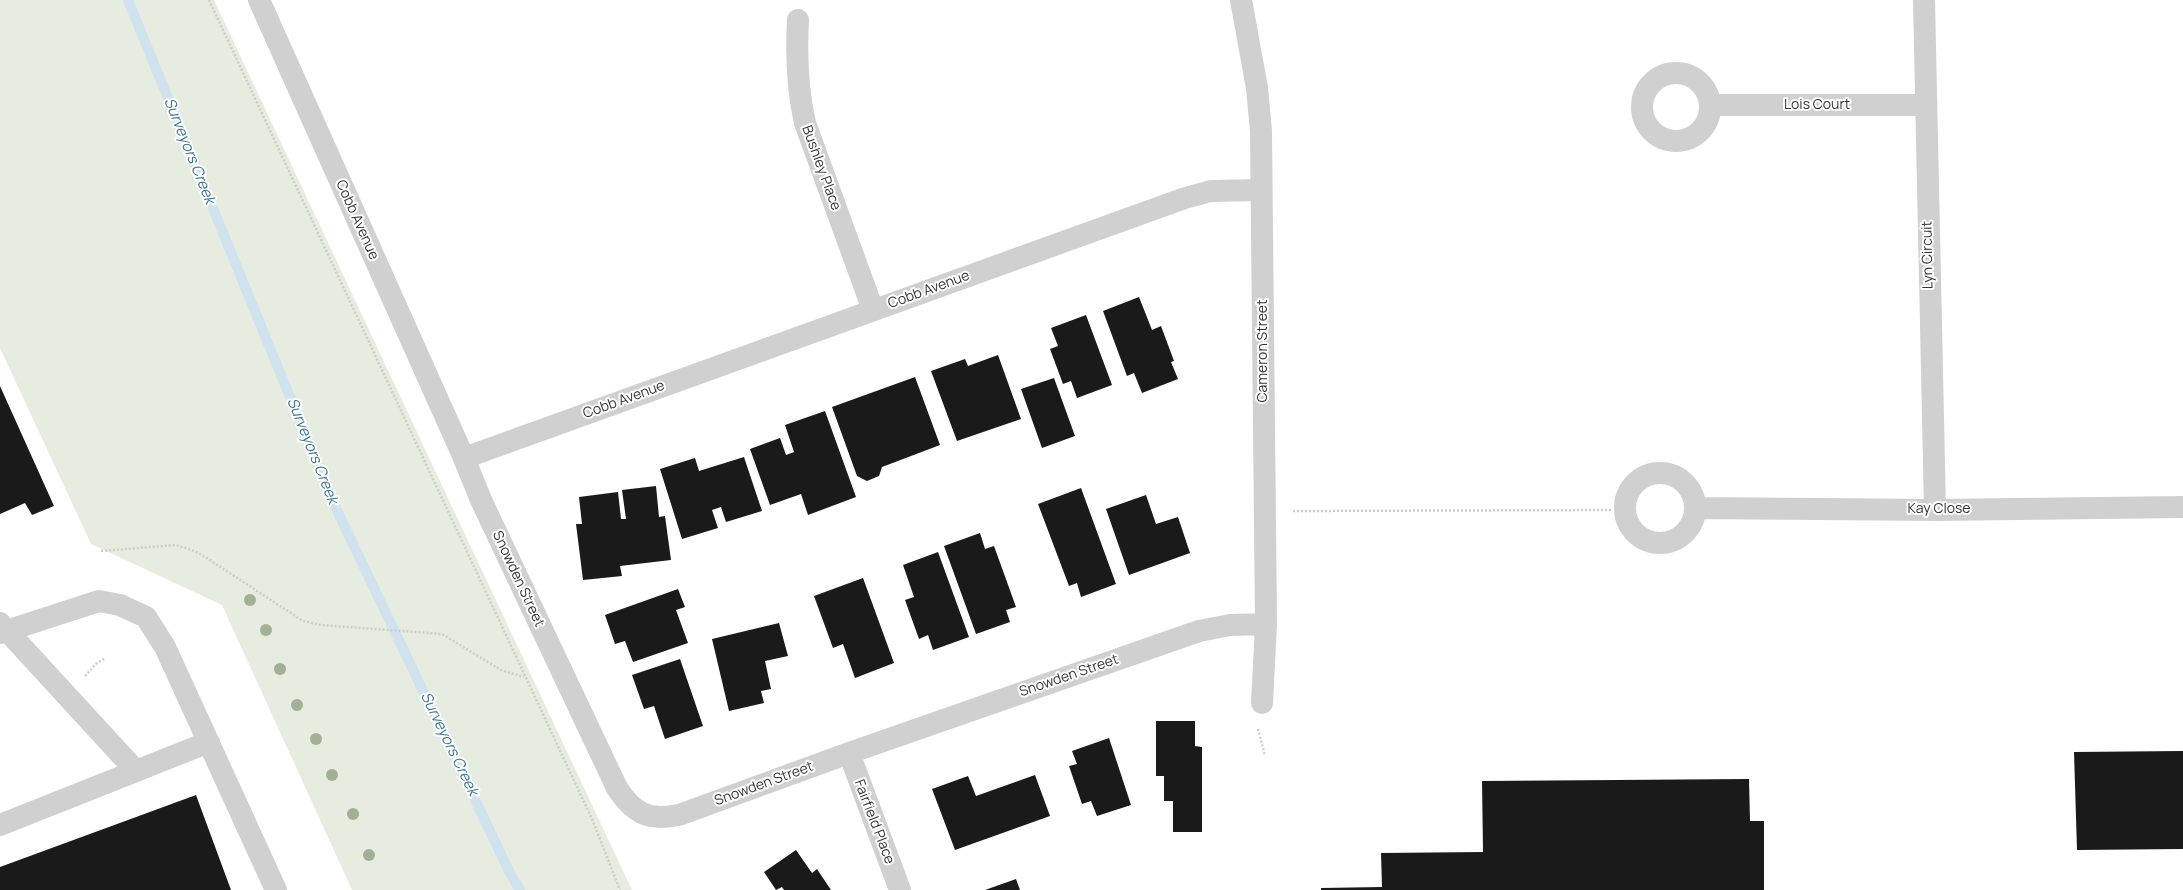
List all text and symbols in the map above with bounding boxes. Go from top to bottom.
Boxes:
water label: Surveyors Creek [160,95,218,207]
street label: Lois Court [1784,97,1850,113]
street label: Bushley Place [798,123,844,213]
street label: Cobb Avenue [332,177,382,263]
street label: Lyn Circuit [1919,221,1937,289]
street label: Cobb Avenue [886,267,972,313]
street label: Cameron Street [1255,299,1271,403]
street label: Cobb Avenue [581,377,667,423]
water label: Surveyors Creek [283,395,341,507]
street label: Kay Close [1908,501,1970,517]
street label: Snowden Street [488,528,548,630]
street label: Snowden Street [1017,651,1121,701]
water label: Surveyors Creek [416,689,482,799]
street label: Snowden Street [712,758,816,810]
street label: Fairfield Place [850,777,898,867]

